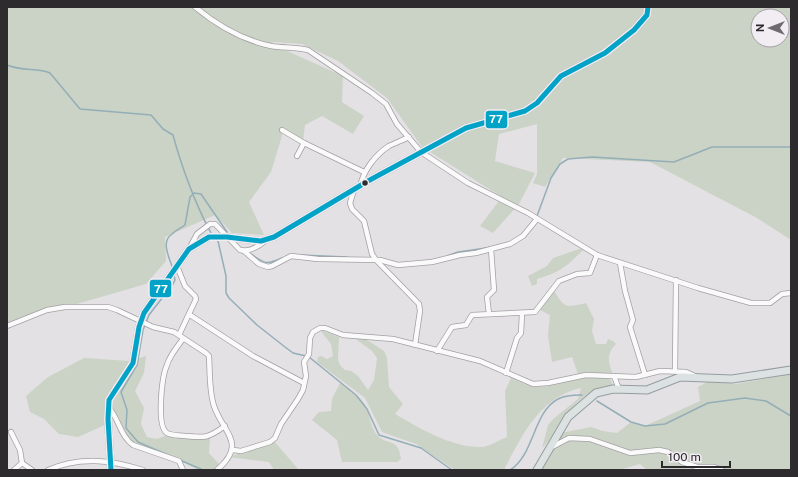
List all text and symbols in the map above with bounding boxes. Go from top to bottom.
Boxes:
north arrow [750,8,790,48]
text: N [754,24,766,32]
line badge: 77 [485,110,508,129]
text: 77 [489,113,503,125]
unlabelled marker [360,178,370,188]
line badge: 77 [149,279,172,298]
text: 77 [154,283,168,295]
scale bar [662,443,730,469]
text: 100 m [668,450,701,464]

